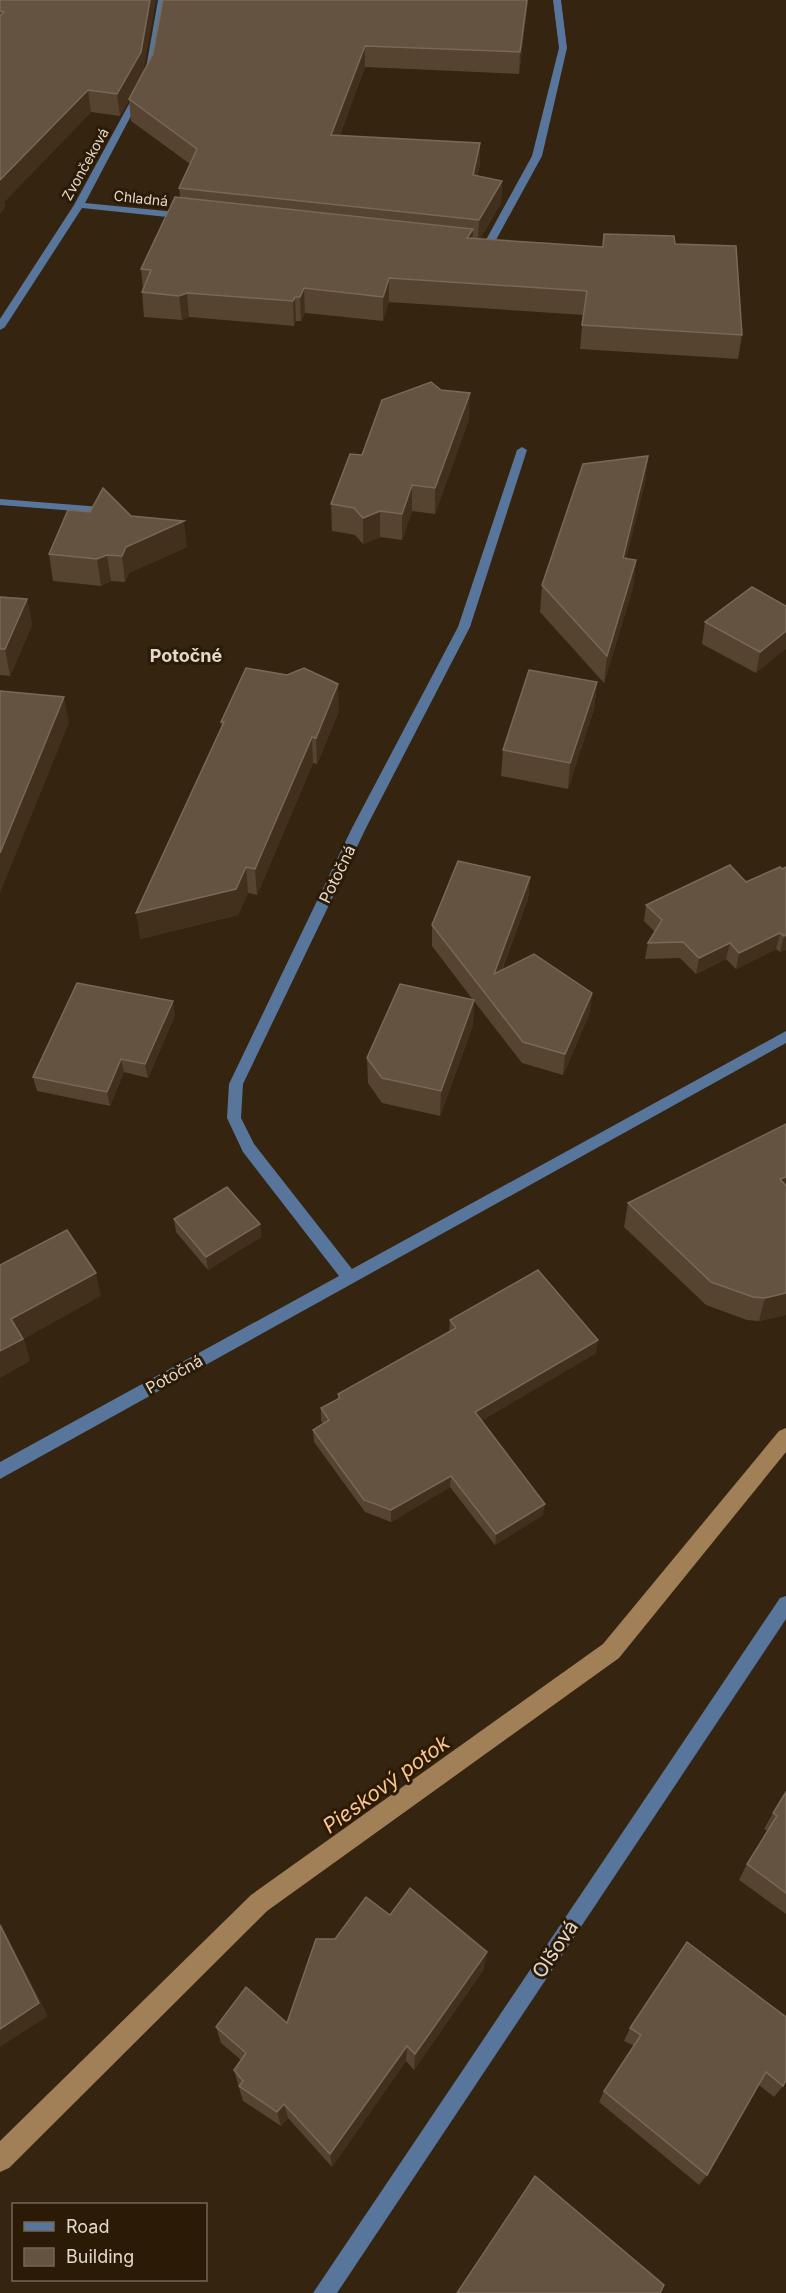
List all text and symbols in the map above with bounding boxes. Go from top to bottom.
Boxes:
street label: Zvončeková [58,125,112,203]
street label: Chladná [113,187,169,209]
district label: Potočné [150,645,223,666]
street label: Potočná [314,842,360,906]
street label: Potočná [142,1350,206,1398]
water label: Pieskový potok [318,1729,455,1838]
street label: Olšová [527,1915,583,1983]
legend [12,2203,207,2281]
text: Road [66,2216,109,2237]
text: Building [66,2246,134,2267]

